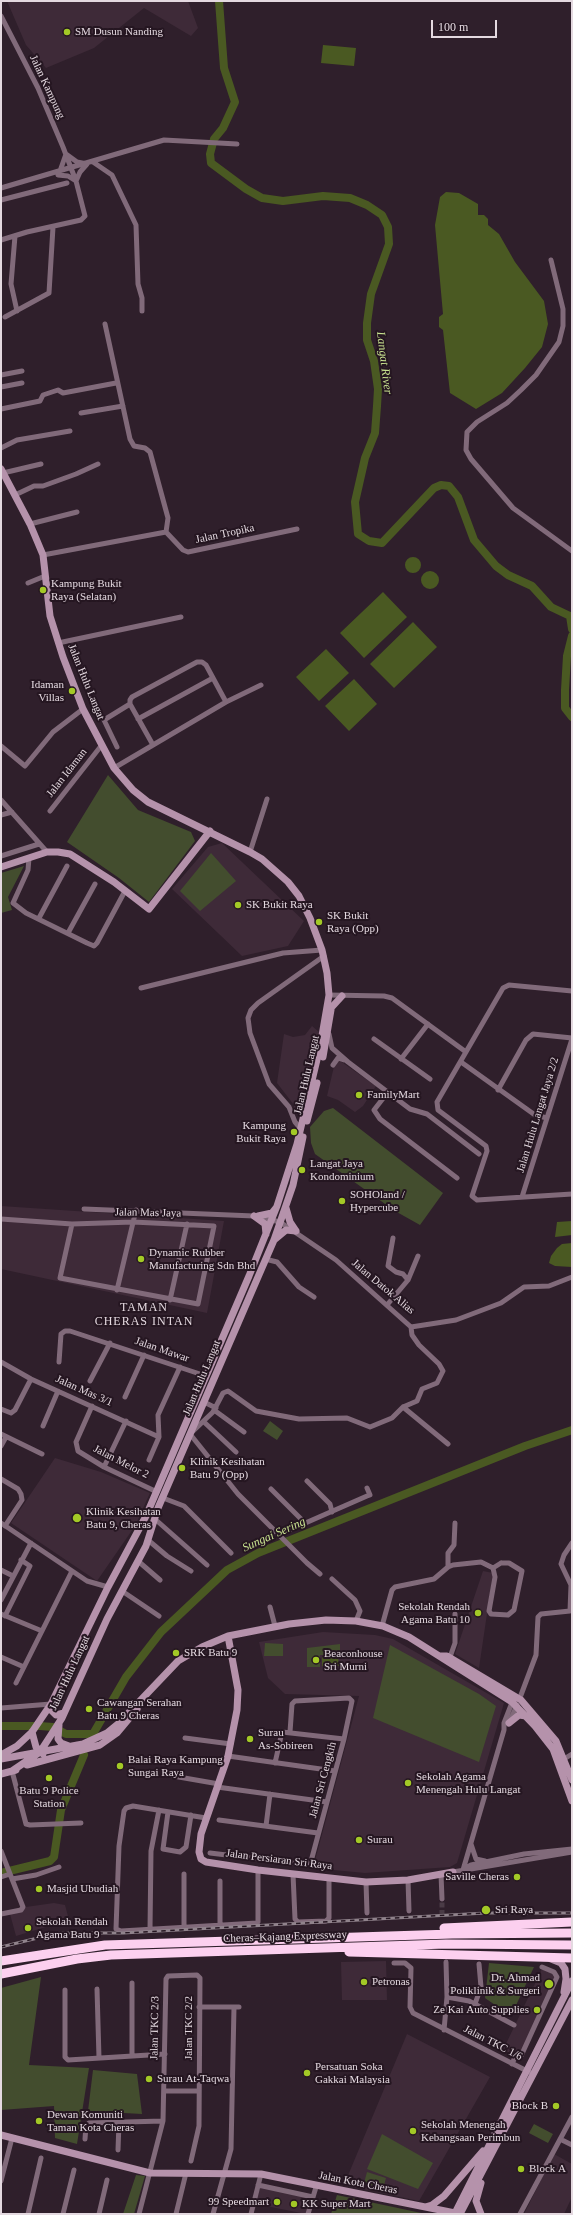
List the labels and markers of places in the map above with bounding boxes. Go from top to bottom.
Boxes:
place label: SM Dusun Nanding [75,25,172,39]
marker: SM Dusun Nanding [62,27,72,37]
place label: Kampung Bukit Raya (Selatan) [51,577,131,603]
marker: Kampung Bukit Raya (Selatan) [38,585,48,595]
place label: Idaman Villas [25,678,64,704]
marker: Idaman Villas [67,686,77,696]
place label: SK Bukit Raya [246,898,316,912]
marker: SK Bukit Raya [233,900,243,910]
place label: SK Bukit Raya (Opp) [327,909,383,935]
marker: SK Bukit Raya (Opp) [314,917,324,927]
place label: FamilyMart [367,1088,424,1102]
marker: FamilyMart [354,1090,364,1100]
place label: Kampung Bukit Raya [232,1119,286,1145]
marker: Kampung Bukit Raya [289,1127,299,1137]
place label: Langat Jaya Kondominium [310,1157,384,1183]
marker: Langat Jaya Kondominium [297,1165,307,1175]
place label: SOHOland / Hypercube [350,1188,411,1214]
marker: SOHOland / Hypercube [337,1196,347,1206]
place label: Dynamic Rubber Manufacturing Sdn Bhd [149,1246,269,1272]
marker: Dynamic Rubber Manufacturing Sdn Bhd [136,1254,146,1264]
place label: Klinik Kesihatan Batu 9 (Opp) [190,1455,272,1481]
marker: Klinik Kesihatan Batu 9 (Opp) [177,1463,187,1473]
place label: Klinik Kesihatan Batu 9, Cheras [86,1505,168,1531]
marker: Klinik Kesihatan Batu 9, Cheras [71,1512,83,1524]
place label: Sekolah Rendah Agama Batu 10 [387,1600,470,1626]
marker: Sekolah Rendah Agama Batu 10 [473,1608,483,1618]
place label: SRK Batu 9 [184,1646,240,1660]
place label: Beaconhouse Sri Murni [324,1647,393,1673]
marker: SRK Batu 9 [171,1648,181,1658]
marker: Beaconhouse Sri Murni [311,1655,321,1665]
place label: Cawangan Serahan Batu 9 Cheras [97,1696,195,1722]
marker: Cawangan Serahan Batu 9 Cheras [84,1704,94,1714]
place label: Surau As-Sobireen [258,1726,320,1752]
marker: Surau As-Sobireen [245,1734,255,1744]
place label: Balai Raya Kampung Sungai Raya [128,1753,233,1779]
marker: Balai Raya Kampung Sungai Raya [115,1761,125,1771]
place label: Sekolah Agama Menengah Hulu Langat [416,1770,534,1796]
marker: Batu 9 Police Station [44,1773,54,1783]
marker: Sekolah Agama Menengah Hulu Langat [403,1778,413,1788]
place label: Batu 9 Police Station [16,1784,82,1810]
place label: Surau [367,1833,397,1847]
marker: Surau [354,1835,364,1845]
place label: Saville Cheras [438,1870,509,1884]
marker: Saville Cheras [512,1872,522,1882]
place label: Masjid Ubudiah [47,1882,127,1896]
marker: Masjid Ubudiah [34,1884,44,1894]
place label: Sri Raya [495,1903,536,1917]
marker: Sri Raya [480,1904,492,1916]
place label: Sekolah Rendah Agama Batu 9 [36,1915,119,1941]
marker: Sekolah Rendah Agama Batu 9 [23,1923,33,1933]
place label: Dr. Ahmad Poliklinik & Surgeri [443,1971,540,1997]
place label: Petronas [372,1975,418,1989]
marker: Petronas [359,1977,369,1987]
marker: Dr. Ahmad Poliklinik & Surgeri [543,1978,555,1990]
place label: Ze Kai Auto Supplies [425,2003,529,2017]
marker: Ze Kai Auto Supplies [532,2005,542,2015]
place label: Persatuan Soka Gakkai Malaysia [315,2060,397,2086]
marker: Persatuan Soka Gakkai Malaysia [302,2068,312,2078]
place label: Surau At-Taqwa [157,2072,237,2086]
marker: Surau At-Taqwa [144,2074,154,2084]
place label: Block B [510,2099,548,2113]
marker: Block B [551,2101,561,2111]
place label: Dewan Komuniti Taman Kota Cheras [47,2108,145,2134]
marker: Dewan Komuniti Taman Kota Cheras [34,2116,44,2126]
place label: Sekolah Menengah Kebangsaan Perimbun [421,2118,537,2144]
marker: Sekolah Menengah Kebangsaan Perimbun [408,2126,418,2136]
place label: Block A [529,2162,567,2176]
marker: Block A [516,2164,526,2174]
place label: 99 Speedmart [197,2195,269,2209]
marker: 99 Speedmart [272,2197,282,2207]
place label: KK Super Mart [302,2197,375,2211]
marker: KK Super Mart [289,2199,299,2209]

